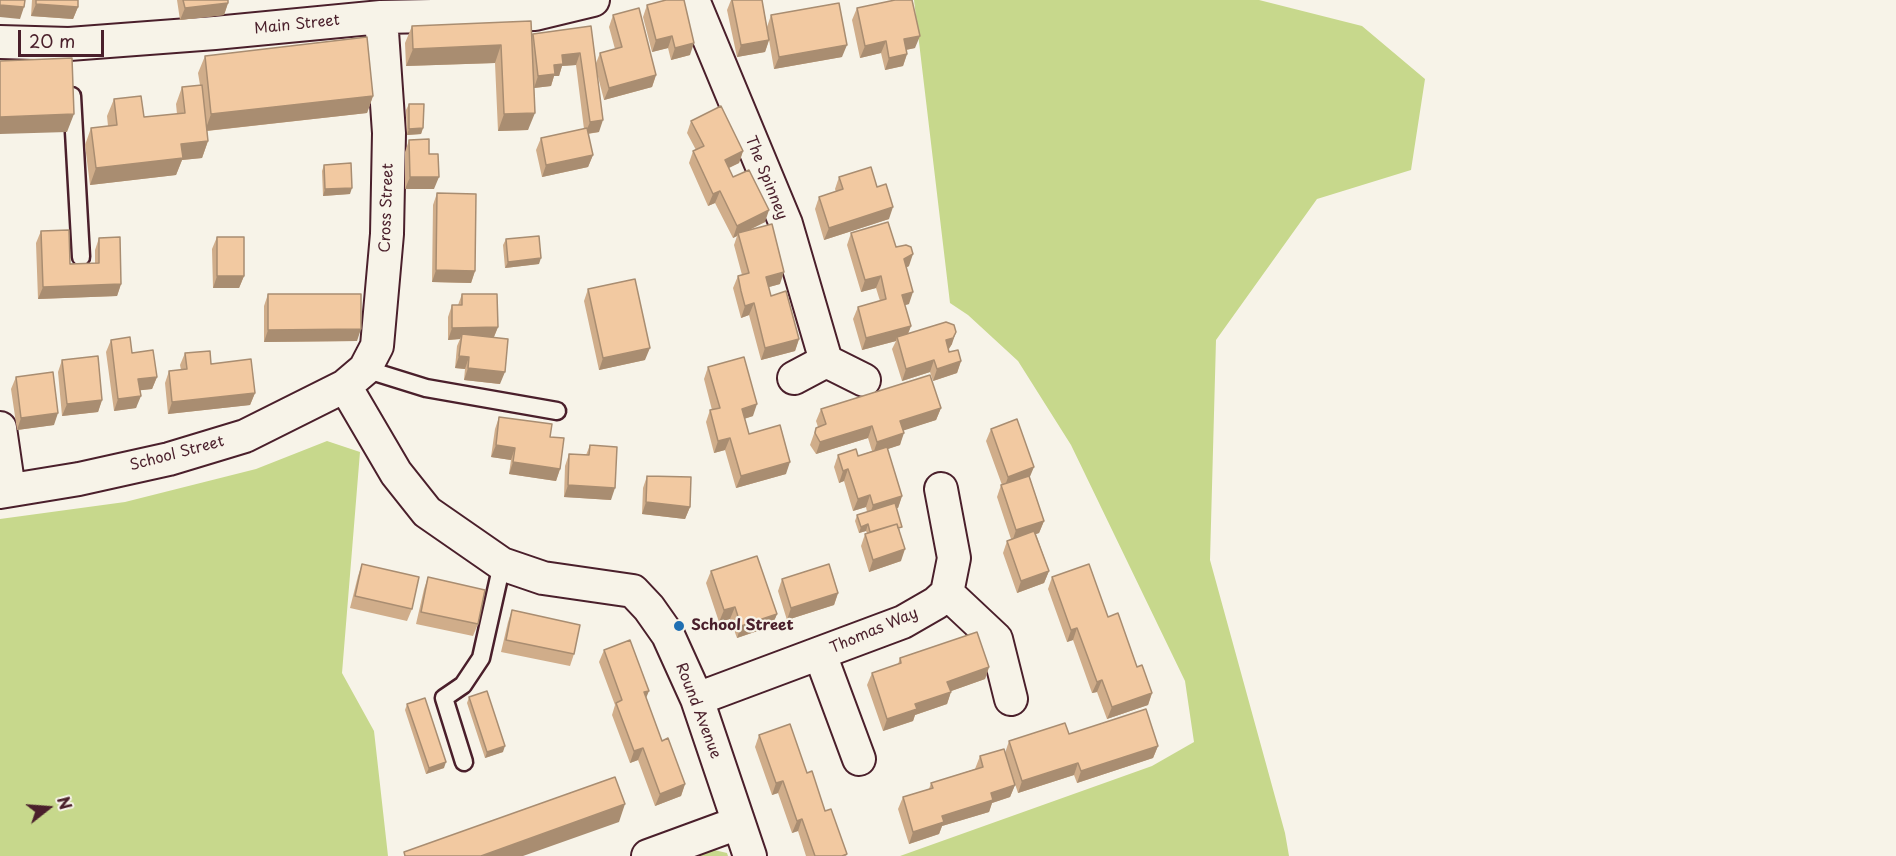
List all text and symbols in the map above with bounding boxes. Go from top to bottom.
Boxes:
street label: Main Street [253,12,341,38]
scale bar [21,18,106,56]
text: 20 m [29,27,75,54]
street label: The Spinney [741,133,791,223]
street label: Cross Street [376,163,398,253]
street label: School Street [128,433,226,475]
street label: Thomas Way [827,604,921,658]
place label: School Street [691,617,794,635]
marker: School Street [672,619,686,633]
street label: Round Avenue [671,661,725,761]
north arrow [18,778,78,838]
text: N [52,793,79,812]

